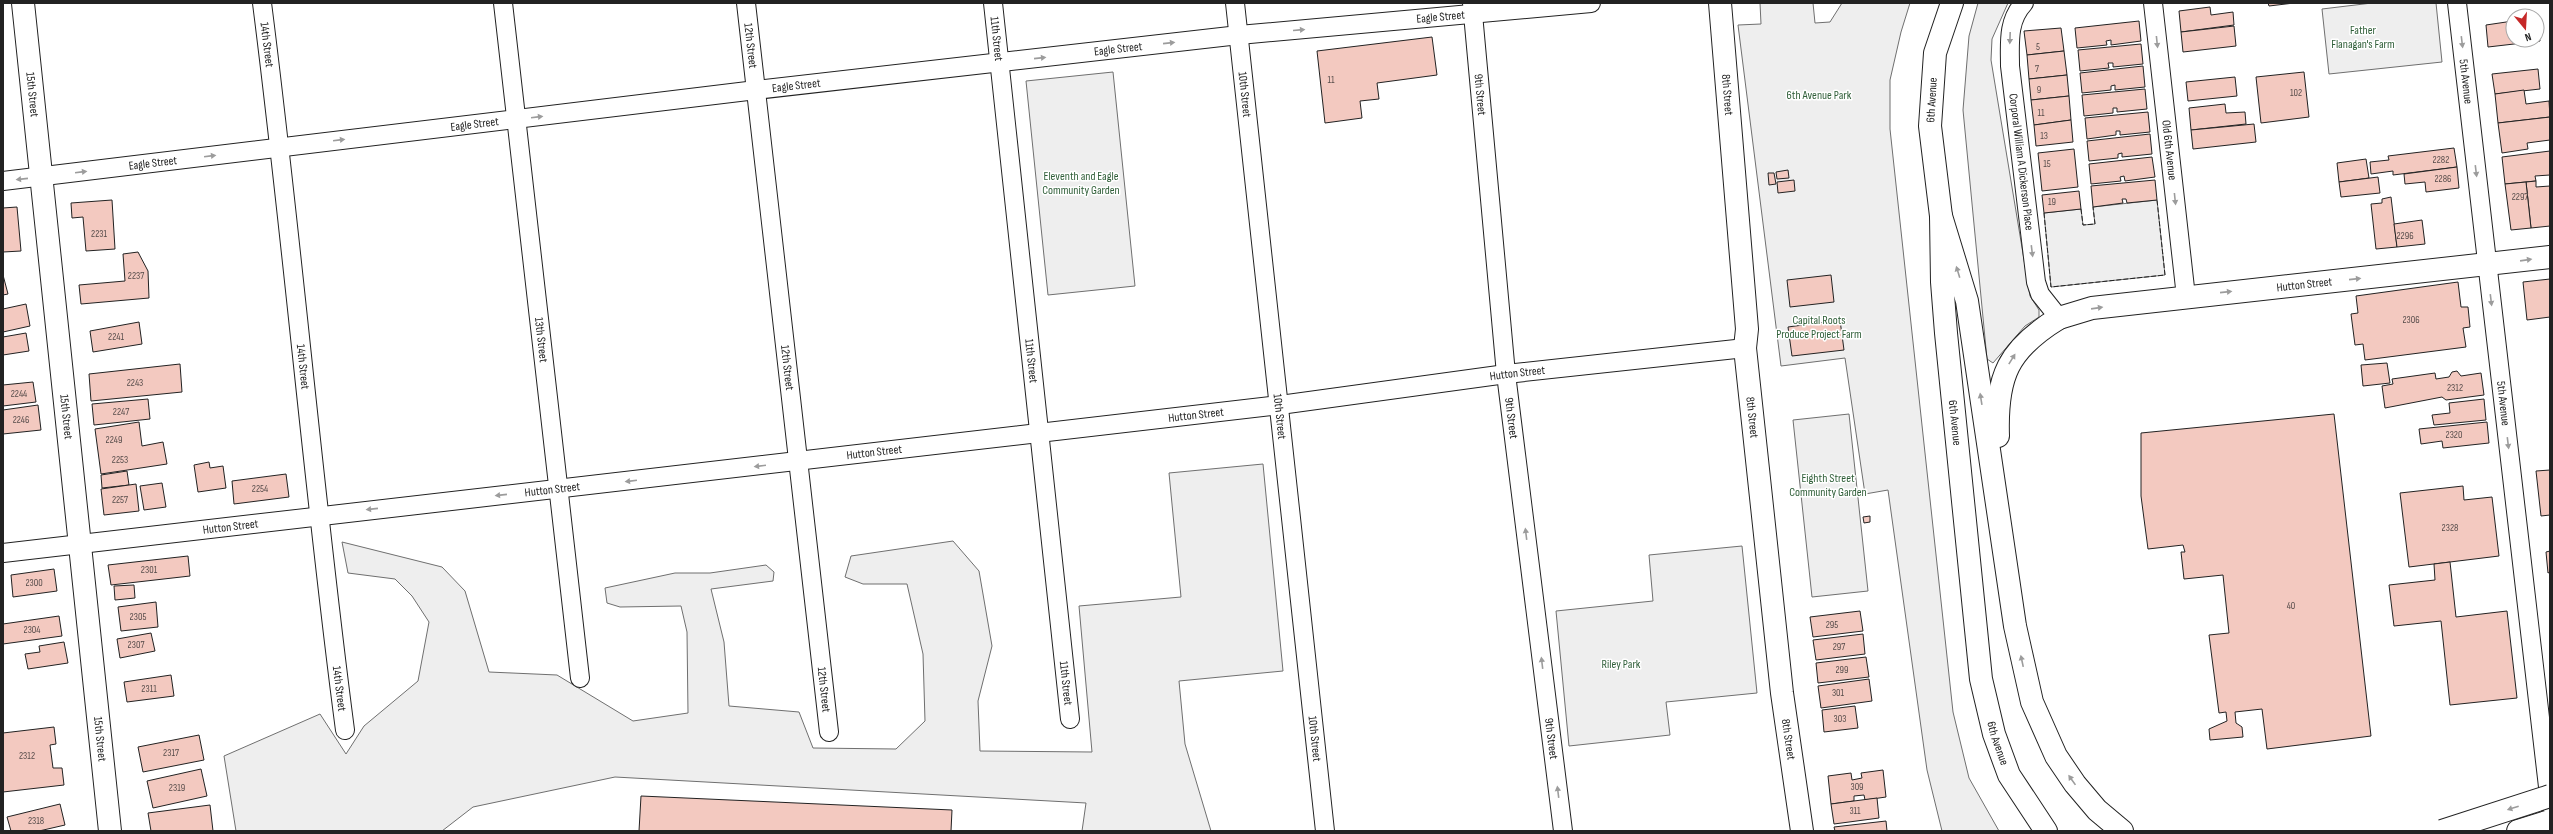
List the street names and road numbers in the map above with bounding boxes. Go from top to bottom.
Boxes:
street label: Eagle Street [1416,7,1466,26]
street label: 11th Street [987,16,1007,62]
street label: 14th Street [257,21,277,68]
street label: 12th Street [741,22,761,69]
street label: Eagle Street [1093,39,1143,59]
street label: 5th Avenue [2456,58,2476,105]
street label: 15th Street [23,71,42,118]
street label: 10th Street [1235,71,1255,118]
street label: 9th Street [1471,73,1490,116]
street label: 8th Street [1718,73,1737,116]
street label: Eagle Street [771,75,822,96]
street label: 6th Avenue [1923,77,1941,123]
street label: Corporal William A Dickerson Place [2006,93,2037,231]
street label: Eagle Street [450,114,500,134]
street label: Old 6th Avenue [2159,119,2180,181]
street label: Eagle Street [128,152,178,173]
street label: Hutton Street [2276,274,2333,295]
street label: 13th Street [531,316,551,364]
street label: 11th Street [1022,338,1041,384]
street label: 14th Street [293,343,313,390]
street label: 12th Street [777,344,798,391]
street label: Hutton Street [1489,362,1546,384]
street label: 5th Avenue [2493,380,2514,427]
street label: 15th Street [57,393,76,440]
street label: 10th Street [1270,393,1290,440]
street label: 8th Street [1743,396,1762,439]
street label: 9th Street [1501,397,1522,440]
street label: 6th Avenue [1945,399,1965,446]
street label: Hutton Street [1167,404,1225,425]
street label: Hutton Street [846,441,903,463]
street label: Hutton Street [524,479,581,500]
street label: Hutton Street [202,516,259,537]
street label: 11th Street [1056,660,1076,706]
street label: 14th Street [329,665,350,712]
street label: 12th Street [814,666,834,713]
street label: 10th Street [1305,715,1325,763]
street label: 15th Street [91,716,110,762]
street label: 9th Street [1541,717,1562,760]
street label: 8th Street [1778,718,1799,761]
street label: 6th Avenue [1984,720,2012,767]

